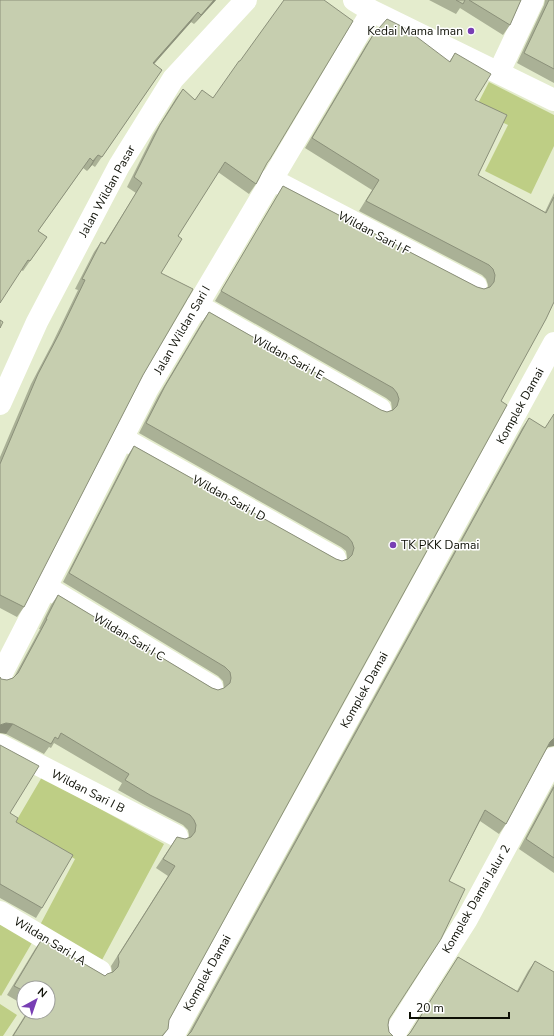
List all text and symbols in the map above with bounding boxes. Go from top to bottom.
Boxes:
place label: Kedai Mama Iman [367,23,463,39]
marker: Kedai Mama Iman [466,26,476,36]
street label: Jalan Wildan Pasar [75,142,139,241]
street label: Wildan Sari I F [335,207,413,259]
street label: Jalan Wildan Sari I [150,283,214,378]
street label: Wildan Sari I E [249,331,327,383]
street label: Komplek Damai [492,365,548,447]
street label: Wildan Sari I D [189,471,269,525]
place label: TK PKK Damai [401,537,479,553]
marker: TK PKK Damai [388,540,398,550]
street label: Wildan Sari I C [90,609,168,665]
street label: Komplek Damai [336,649,392,731]
street label: Wildan Sari I B [48,766,128,816]
street label: Komplek Damai Jalur 2 [438,842,514,956]
street label: Wildan Sari I A [11,913,89,969]
street label: Komplek Damai [179,932,235,1014]
north arrow [16,980,56,1020]
text: N [34,984,50,1001]
scale bar [410,994,509,1020]
text: 20 m [416,1000,444,1016]

